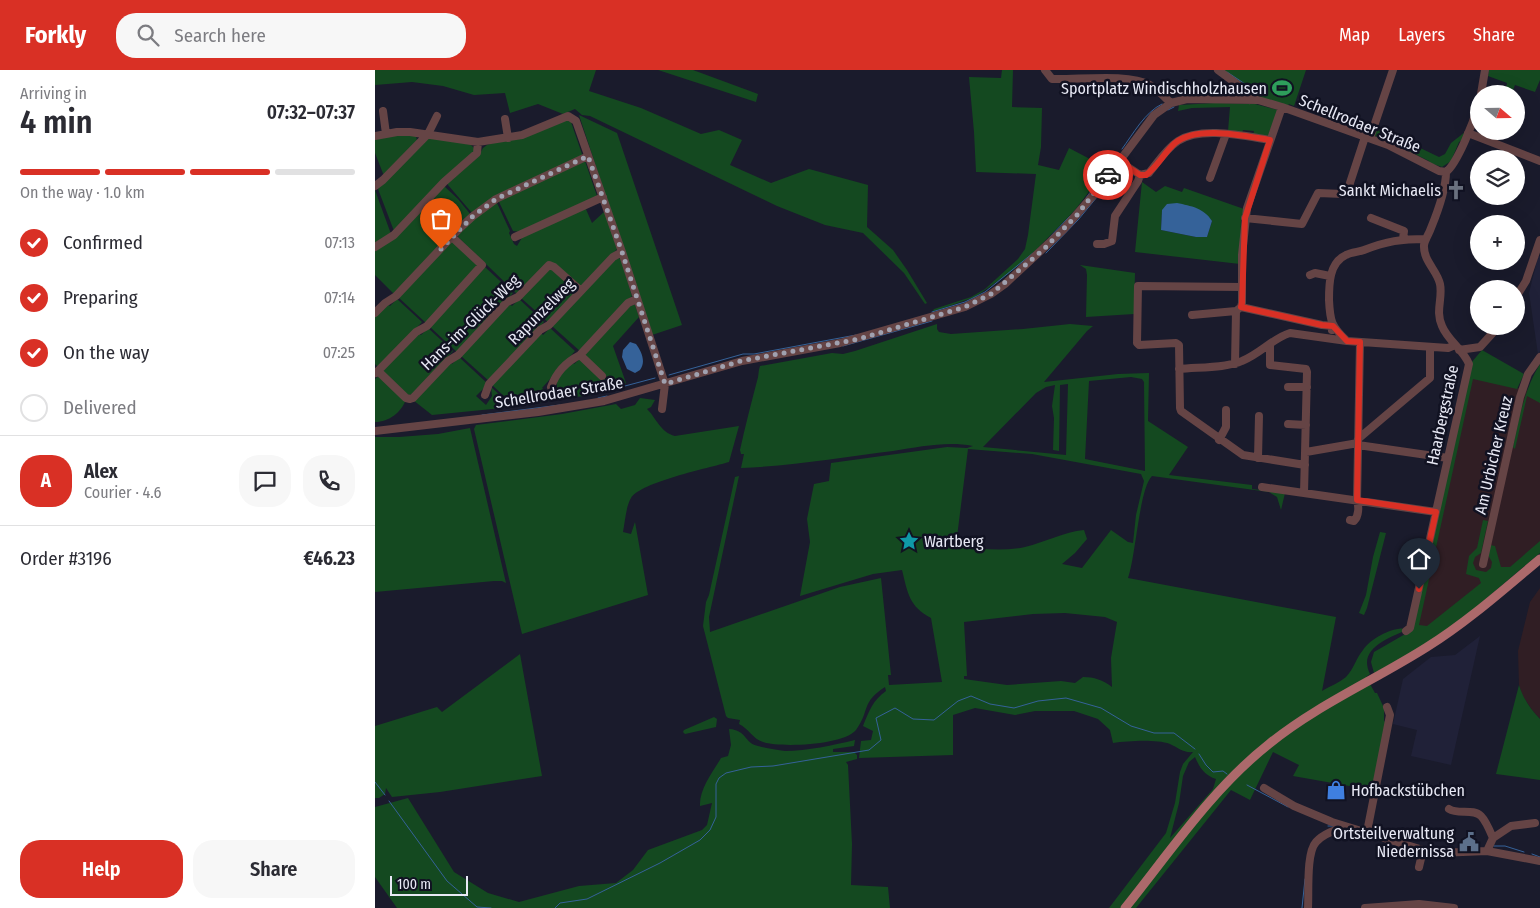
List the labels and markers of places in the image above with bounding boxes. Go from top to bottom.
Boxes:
sports icon: Sportplatz Windischholzhausen [1271,77,1293,99]
place label: Sportplatz Windischholzhausen [1061,79,1267,98]
church icon: Sankt Michaelis [1445,179,1467,201]
place label: Sankt Michaelis [1339,181,1441,200]
pin [420,198,462,249]
place icon: Wartberg [898,530,920,552]
place label: Wartberg [924,532,984,551]
pin [1398,538,1440,589]
shop icon: Hofbackstübchen [1325,779,1347,801]
place label: Hofbackstübchen [1351,781,1465,800]
place label: Ortsteilverwaltung Niedernissa [1333,824,1454,861]
public building icon: Ortsteilverwaltung Niedernissa [1458,831,1480,853]

